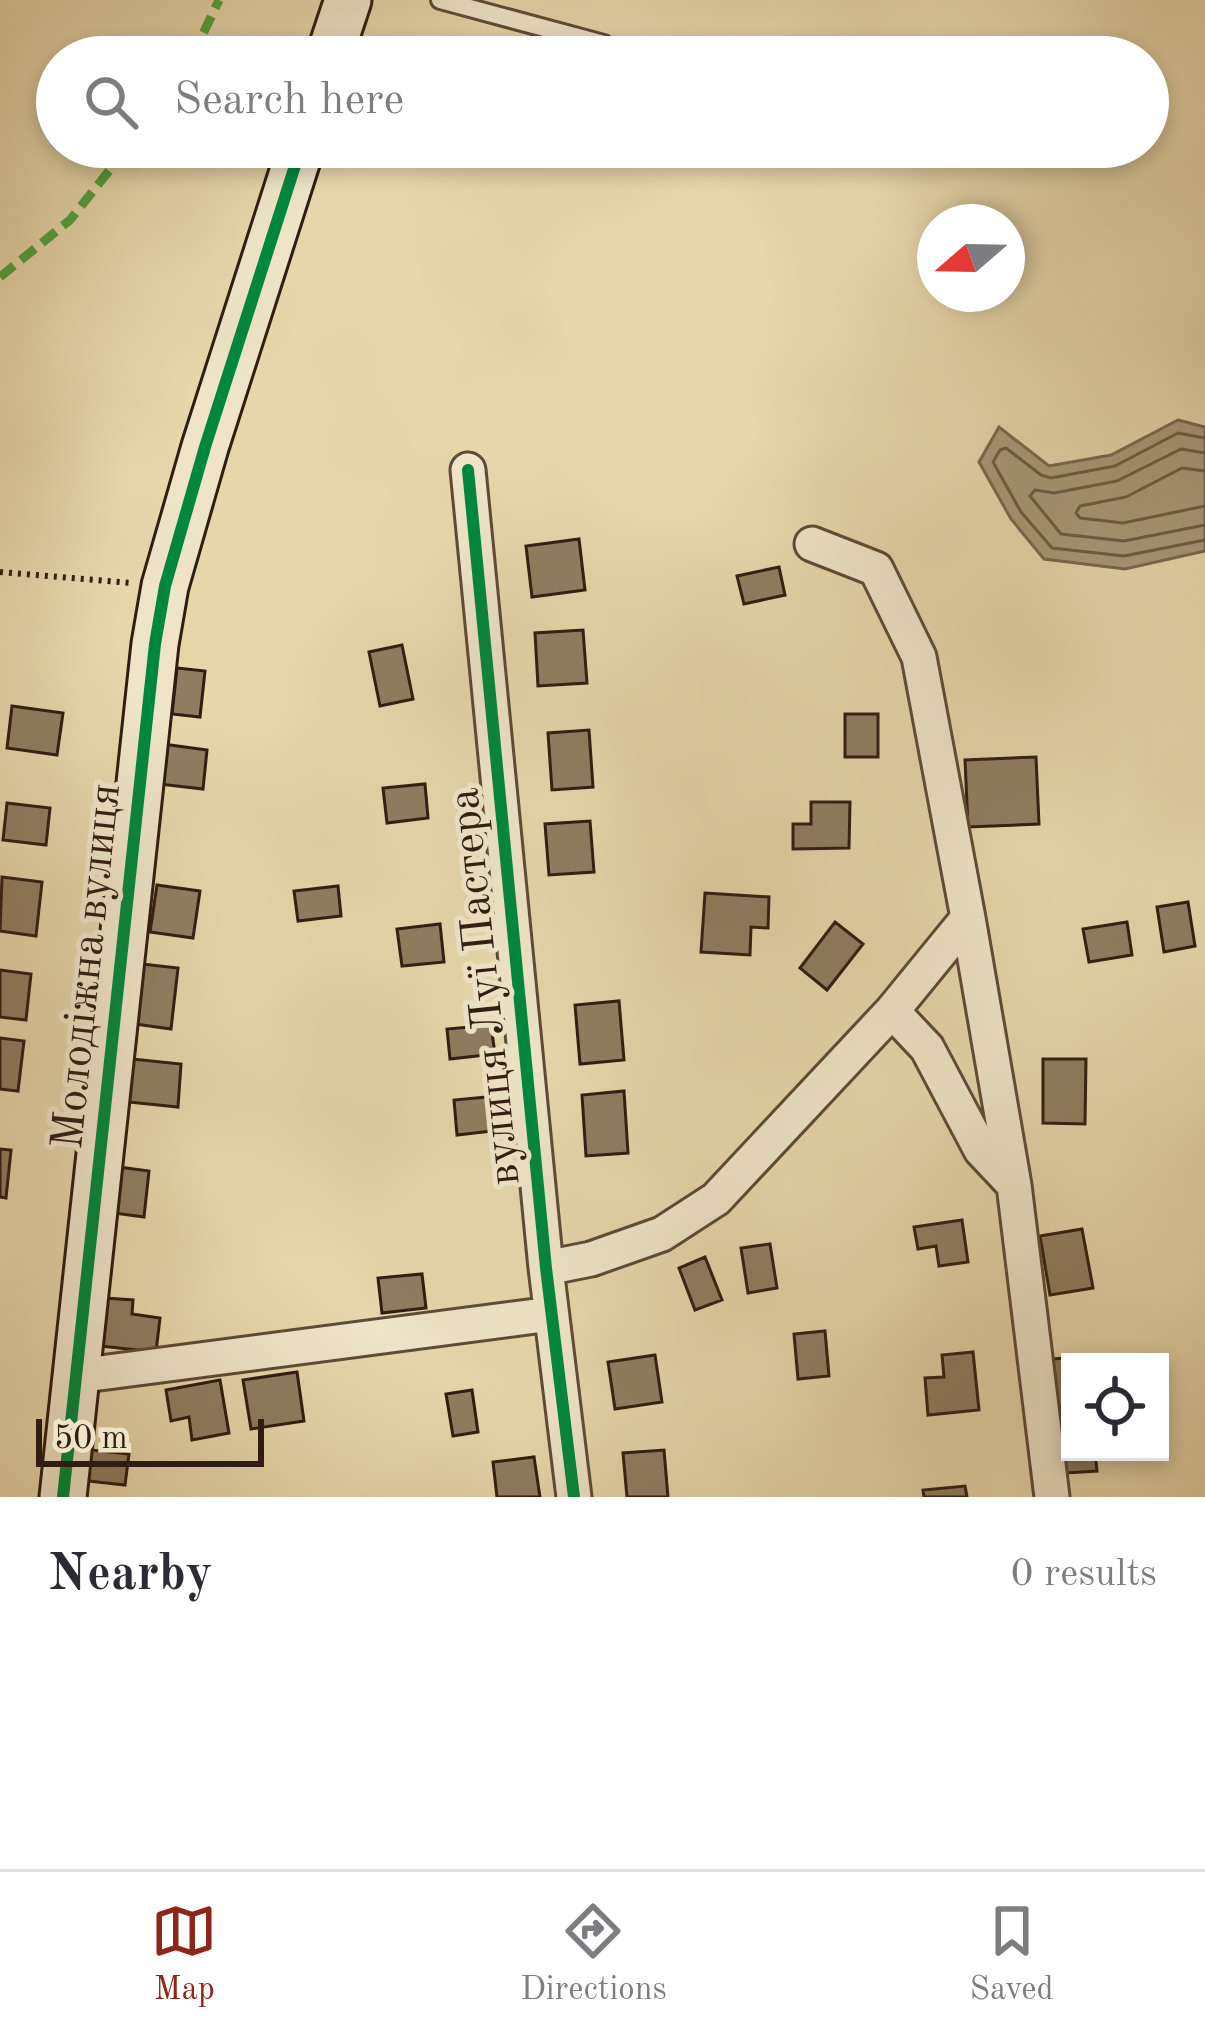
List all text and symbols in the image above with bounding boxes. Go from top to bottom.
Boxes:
search box [36,36,1169,168]
icon: search [78,69,144,135]
text: Search here [174,79,404,124]
north arrow [917,204,1025,312]
street label: Молодіжна вулиця [47,781,130,1152]
street label: вулиця Луї Пастера [443,786,530,1187]
map controls [1061,1353,1169,1461]
button: locate [1061,1353,1169,1461]
scale bar [36,1413,264,1466]
text: 50 m [54,1423,128,1456]
text: Nearby [48,1550,213,1601]
text: 0 results [1011,1555,1157,1594]
tab: Map [151,1898,217,2011]
tab: Directions [520,1898,667,2011]
tab: Saved [970,1898,1054,2011]

